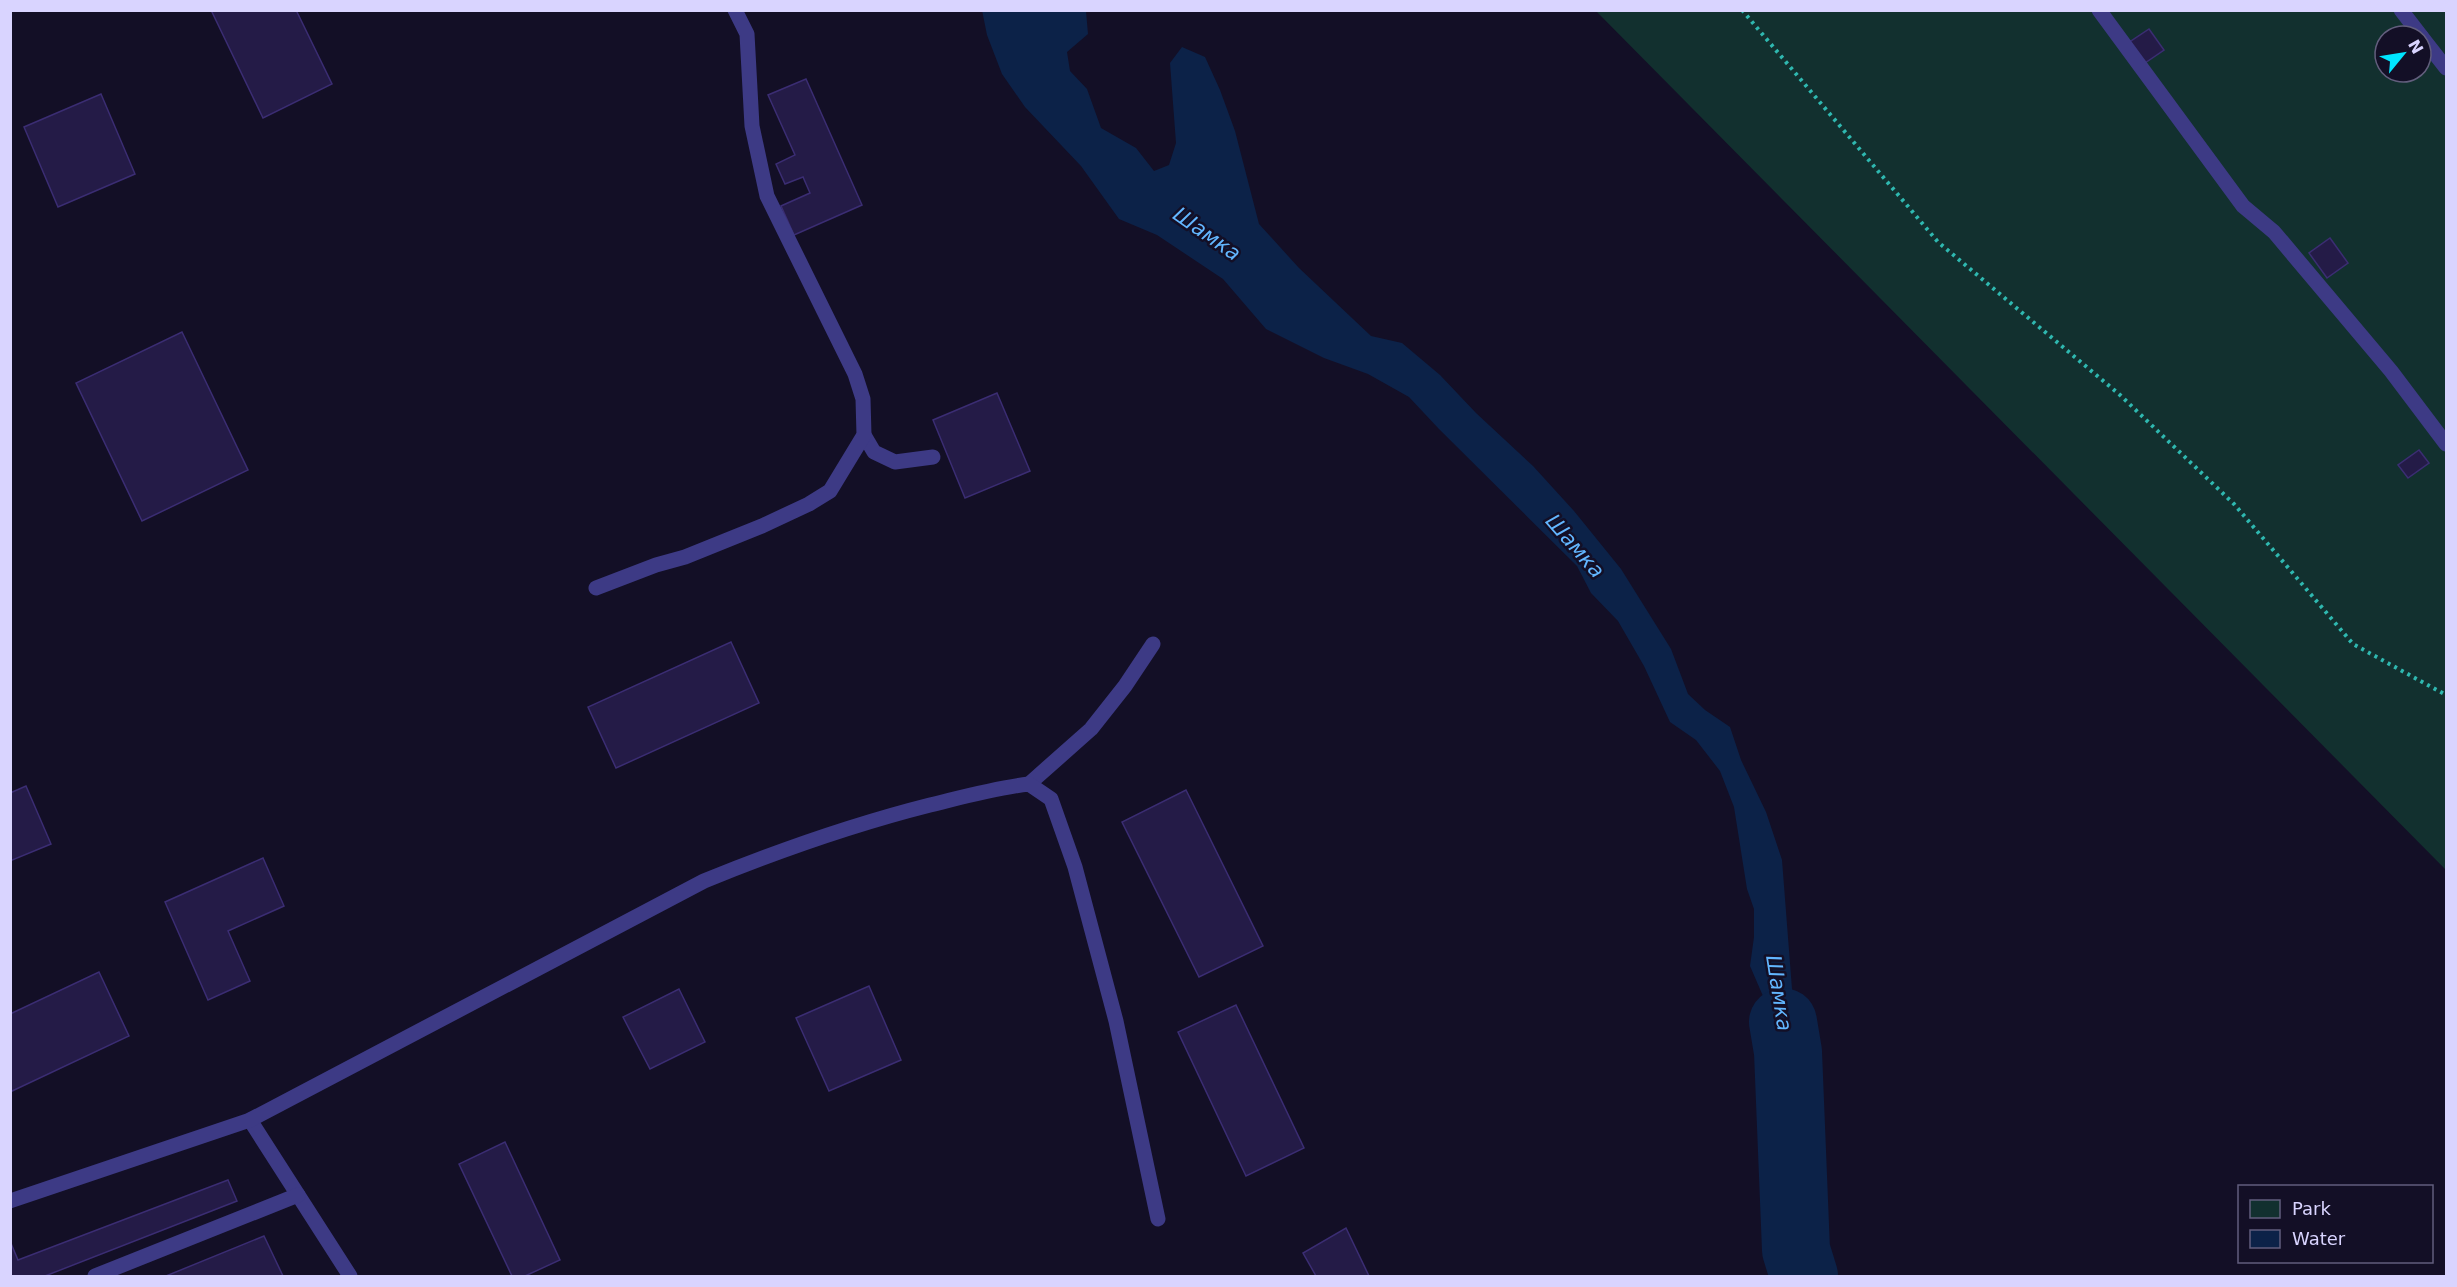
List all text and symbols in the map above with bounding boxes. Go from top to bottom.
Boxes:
north arrow [2373,24,2433,84]
text: N [2404,36,2427,57]
water label: Шамка [1169,202,1245,266]
water label: Шамка [1541,509,1609,583]
water label: Шамка [1761,953,1797,1033]
legend [2238,1185,2433,1263]
text: Park [2292,1198,2331,1219]
text: Water [2292,1228,2346,1249]

